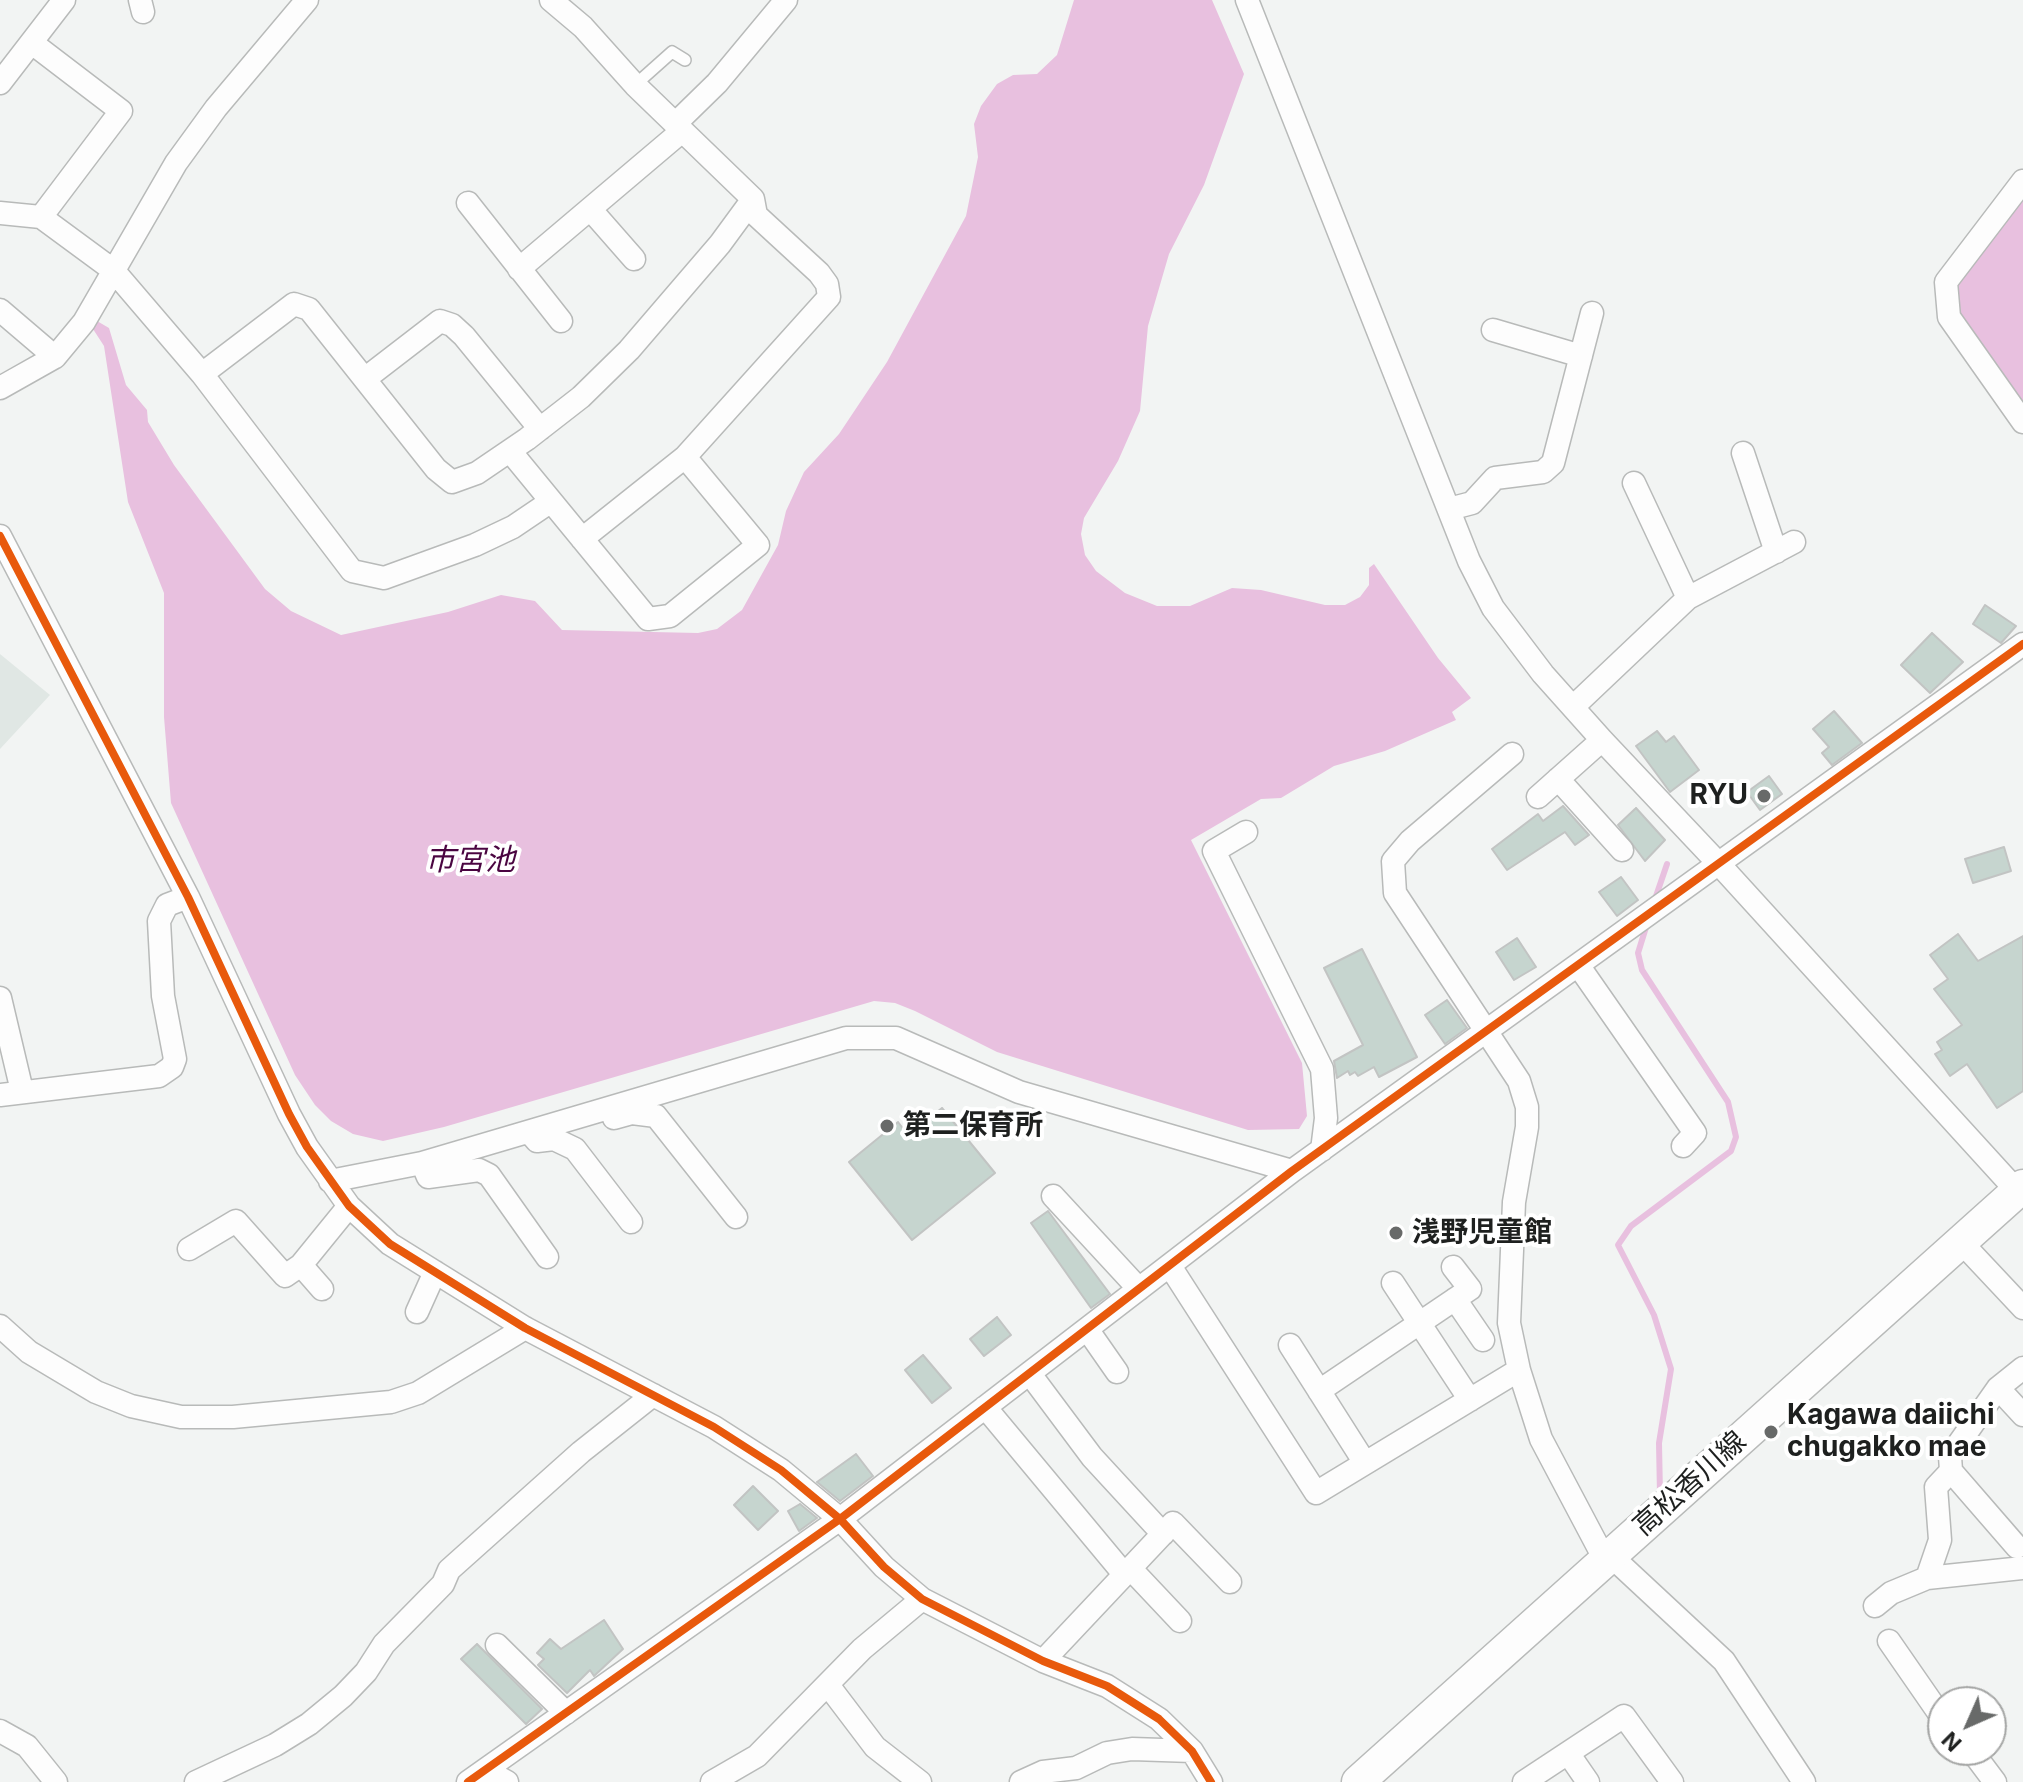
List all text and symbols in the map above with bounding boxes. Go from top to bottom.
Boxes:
place label: RYU [1689,779,1748,813]
marker: RYU [1755,787,1773,805]
water label: 市宮池 [425,843,515,879]
place label: 第二保育所 [903,1109,1043,1143]
marker: 第二保育所 [878,1117,896,1135]
place label: 浅野児童館 [1412,1216,1552,1250]
marker: 浅野児童館 [1387,1224,1405,1242]
place label: Kagawa daiichi chugakko mae [1787,1399,1995,1465]
marker: Kagawa daiichi chugakko mae [1762,1423,1780,1441]
street label: 高松香川線 [1627,1425,1753,1543]
north arrow [1927,1686,2007,1766]
text: N [1936,1726,1967,1757]

